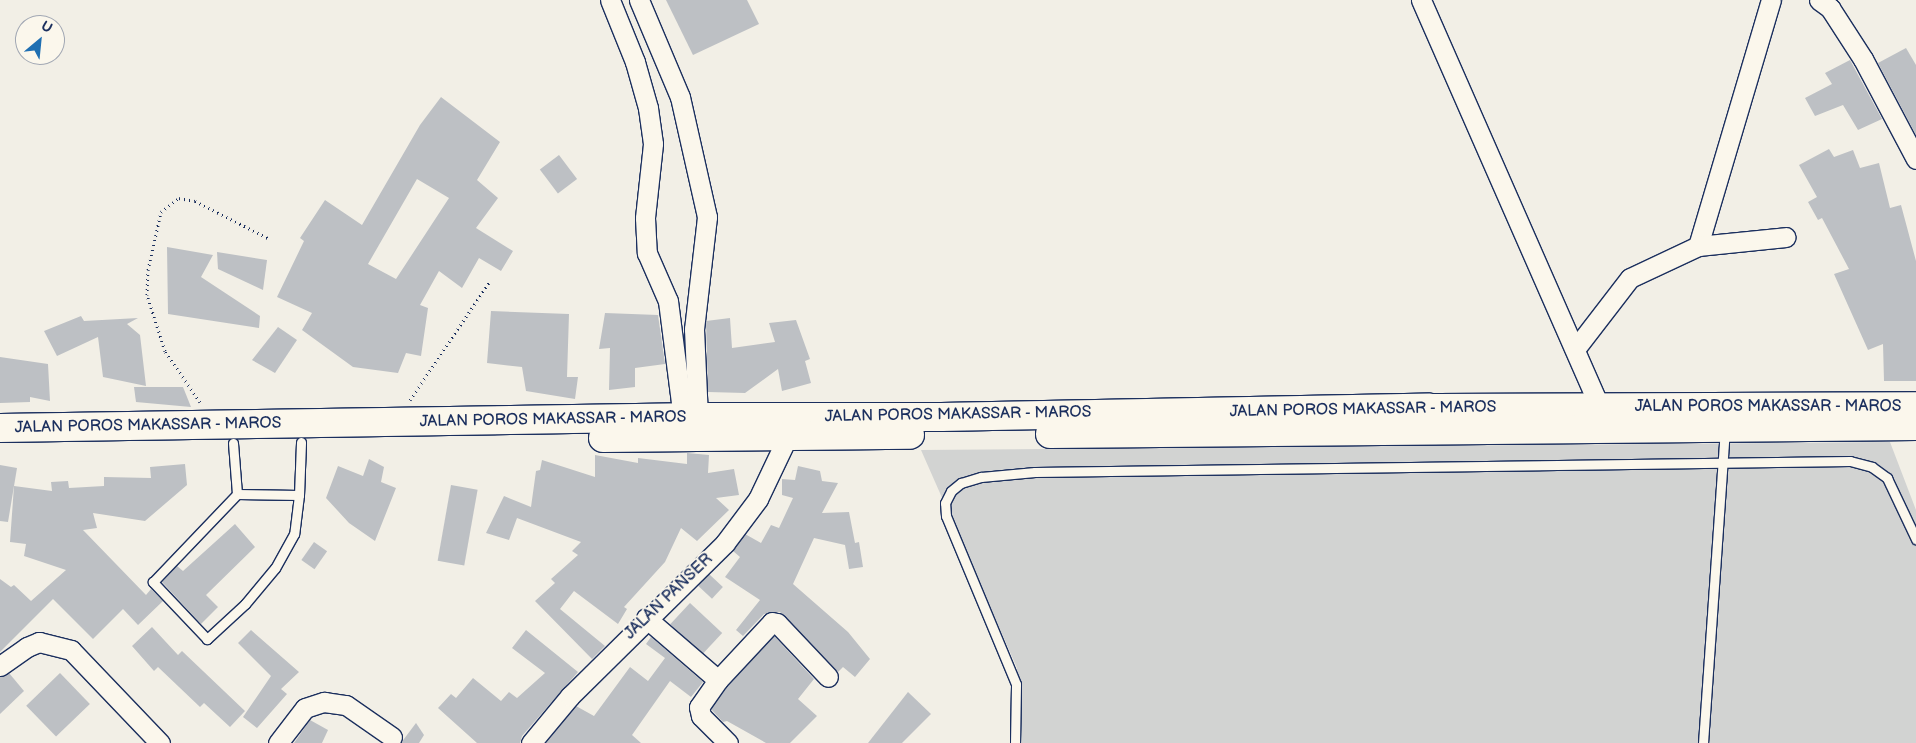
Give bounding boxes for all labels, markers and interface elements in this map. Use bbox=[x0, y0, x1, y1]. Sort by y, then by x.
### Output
north arrow bbox=[15, 15, 65, 65]
text: U bbox=[38, 17, 55, 37]
street label: JALAN POROS MAKASSAR - MAROS bbox=[1634, 397, 1902, 417]
street label: JALAN POROS MAKASSAR - MAROS bbox=[1229, 398, 1497, 422]
street label: JALAN POROS MAKASSAR - MAROS bbox=[824, 403, 1092, 427]
street label: JALAN POROS MAKASSAR - MAROS bbox=[419, 408, 687, 432]
street label: JALAN POROS MAKASSAR - MAROS bbox=[14, 414, 282, 438]
street label: JALAN PANSER bbox=[621, 550, 717, 644]

